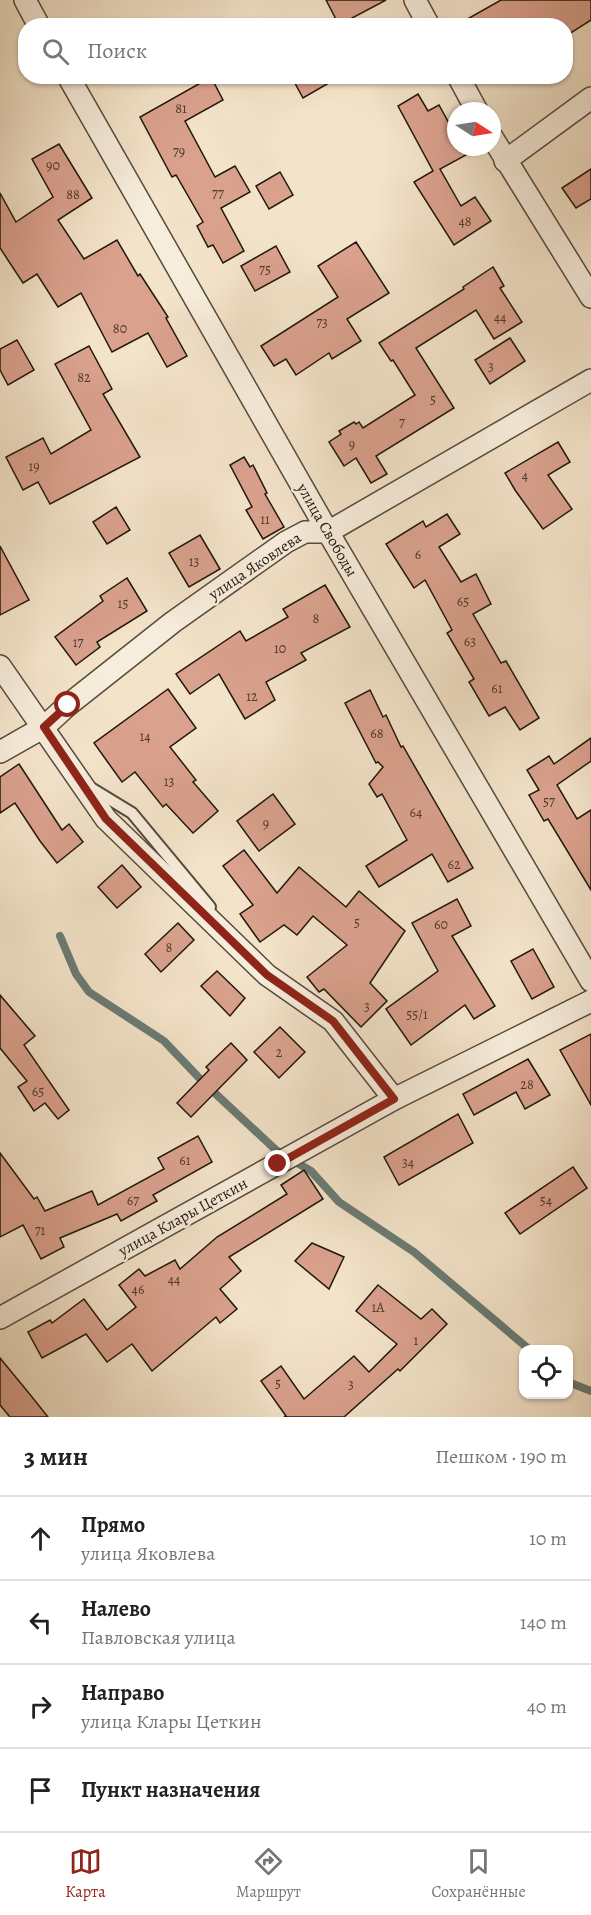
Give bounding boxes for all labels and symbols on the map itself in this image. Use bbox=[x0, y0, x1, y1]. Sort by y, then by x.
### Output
house number: 81 bbox=[175, 99, 187, 118]
north arrow bbox=[447, 102, 501, 156]
house number: 79 bbox=[173, 142, 185, 161]
house number: 90 bbox=[46, 156, 60, 175]
house number: 77 bbox=[212, 184, 224, 203]
house number: 88 bbox=[66, 185, 80, 204]
house number: 48 bbox=[458, 212, 472, 231]
house number: 75 bbox=[259, 260, 271, 279]
house number: 44 bbox=[494, 308, 506, 327]
house number: 73 bbox=[316, 313, 328, 332]
house number: 80 bbox=[113, 319, 127, 338]
house number: 3 bbox=[488, 357, 494, 376]
house number: 82 bbox=[77, 368, 91, 387]
house number: 5 bbox=[430, 390, 436, 409]
house number: 7 bbox=[399, 413, 405, 432]
house number: 9 bbox=[349, 435, 355, 454]
house number: 19 bbox=[28, 457, 40, 476]
house number: 4 bbox=[522, 466, 528, 485]
street label: улица Свободы bbox=[291, 478, 363, 581]
house number: 11 bbox=[260, 510, 270, 529]
street label: улица Яковлева bbox=[203, 526, 306, 606]
house number: 6 bbox=[415, 545, 421, 564]
house number: 13 bbox=[189, 552, 199, 571]
house number: 65 bbox=[457, 592, 469, 611]
house number: 15 bbox=[118, 594, 128, 613]
house number: 8 bbox=[313, 609, 320, 628]
house number: 63 bbox=[464, 632, 476, 651]
house number: 17 bbox=[73, 633, 83, 652]
house number: 10 bbox=[274, 639, 286, 658]
house number: 61 bbox=[491, 679, 503, 698]
house number: 12 bbox=[246, 687, 258, 706]
route start bbox=[54, 691, 80, 717]
house number: 68 bbox=[370, 724, 384, 743]
house number: 14 bbox=[139, 727, 151, 746]
house number: 13 bbox=[164, 772, 174, 791]
house number: 57 bbox=[543, 792, 555, 811]
house number: 64 bbox=[410, 803, 422, 822]
house number: 9 bbox=[263, 814, 269, 833]
house number: 62 bbox=[447, 855, 461, 874]
house number: 5 bbox=[354, 913, 360, 932]
house number: 60 bbox=[434, 915, 448, 934]
house number: 8 bbox=[166, 938, 173, 957]
house number: 3 bbox=[364, 997, 370, 1016]
house number: 55/1 bbox=[406, 1005, 428, 1024]
house number: 2 bbox=[276, 1043, 283, 1062]
house number: 28 bbox=[520, 1075, 534, 1094]
house number: 65 bbox=[32, 1082, 44, 1101]
route end bbox=[264, 1150, 290, 1176]
house number: 61 bbox=[179, 1151, 191, 1170]
house number: 34 bbox=[402, 1153, 414, 1172]
street label: улица Клары Цеткин bbox=[114, 1172, 252, 1262]
house number: 67 bbox=[127, 1191, 139, 1210]
house number: 54 bbox=[540, 1191, 552, 1210]
house number: 71 bbox=[35, 1221, 46, 1240]
house number: 44 bbox=[168, 1270, 180, 1289]
house number: 46 bbox=[132, 1280, 144, 1299]
house number: 1А bbox=[372, 1298, 385, 1317]
house number: 1 bbox=[414, 1331, 419, 1350]
house number: 5 bbox=[275, 1374, 281, 1393]
house number: 3 bbox=[348, 1375, 354, 1394]

